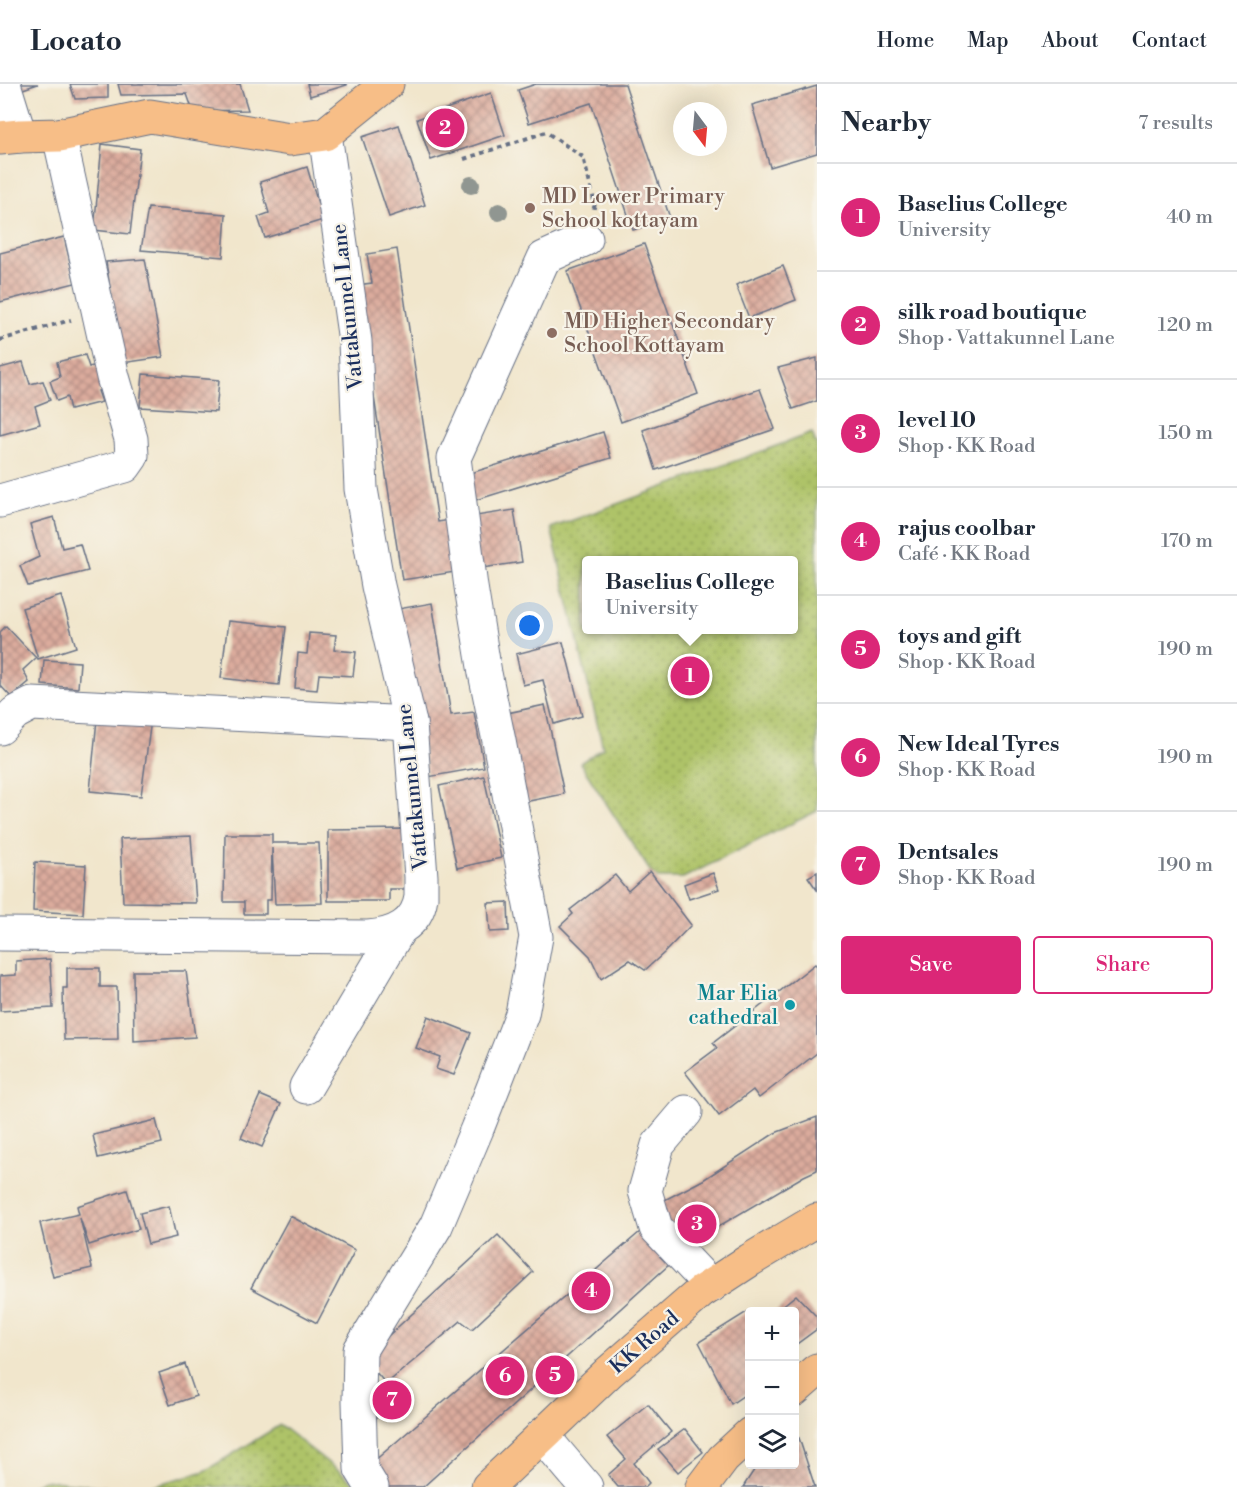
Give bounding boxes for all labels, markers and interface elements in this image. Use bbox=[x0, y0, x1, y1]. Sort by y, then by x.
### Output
text: Locato bbox=[30, 24, 122, 59]
text: Home bbox=[877, 28, 934, 54]
text: Map bbox=[967, 28, 1009, 54]
text: About bbox=[1042, 28, 1099, 54]
text: Contact bbox=[1132, 28, 1207, 54]
north arrow bbox=[673, 102, 727, 156]
pin: 2 bbox=[426, 106, 464, 150]
text: Nearby bbox=[841, 107, 931, 139]
text: 7 results bbox=[1138, 111, 1213, 136]
place label: MD Lower Primary School kottayam bbox=[542, 184, 726, 234]
text: Baselius College bbox=[898, 191, 1068, 218]
marker: MD Lower Primary School kottayam bbox=[523, 201, 537, 215]
text: 1 bbox=[856, 205, 865, 230]
text: 40 m bbox=[1166, 205, 1213, 230]
text: University bbox=[898, 218, 991, 243]
street label: Vattakunnel Lane bbox=[326, 222, 370, 392]
text: silk road boutique bbox=[898, 299, 1087, 326]
place label: MD Higher Secondary School Kottayam bbox=[564, 309, 775, 359]
text: 2 bbox=[854, 313, 867, 338]
text: 120 m bbox=[1158, 313, 1213, 338]
marker: MD Higher Secondary School Kottayam bbox=[545, 326, 559, 340]
text: Shop · Vattakunnel Lane bbox=[898, 326, 1115, 351]
text: level 10 bbox=[898, 407, 976, 434]
text: 3 bbox=[854, 421, 867, 446]
text: 150 m bbox=[1158, 421, 1213, 446]
text: Shop · KK Road bbox=[898, 434, 1035, 459]
text: rajus coolbar bbox=[898, 515, 1036, 542]
text: 4 bbox=[854, 529, 867, 554]
text: 170 m bbox=[1161, 529, 1213, 554]
text: Café · KK Road bbox=[898, 542, 1030, 567]
popup bbox=[582, 556, 798, 634]
text: Baselius College bbox=[605, 569, 775, 596]
text: University bbox=[605, 596, 698, 621]
your location bbox=[515, 611, 544, 640]
text: toys and gift bbox=[898, 623, 1021, 650]
text: 5 bbox=[854, 637, 867, 662]
text: 190 m bbox=[1158, 637, 1213, 662]
text: Shop · KK Road bbox=[898, 650, 1035, 675]
pin: 1 bbox=[670, 654, 710, 698]
street label: Vattakunnel Lane bbox=[391, 702, 435, 872]
text: New Ideal Tyres bbox=[898, 731, 1059, 758]
text: 6 bbox=[854, 745, 867, 770]
text: 190 m bbox=[1158, 745, 1213, 770]
text: Shop · KK Road bbox=[898, 758, 1035, 783]
text: Dentsales bbox=[898, 839, 999, 866]
text: 7 bbox=[855, 853, 866, 878]
text: 190 m bbox=[1158, 853, 1213, 878]
text: Shop · KK Road bbox=[898, 866, 1035, 891]
button: Save bbox=[841, 936, 1021, 994]
button: Share bbox=[1033, 936, 1213, 994]
place label: Mar Elia cathedral bbox=[688, 981, 778, 1031]
marker: Mar Elia cathedral bbox=[783, 998, 797, 1012]
pin: 3 bbox=[678, 1202, 716, 1246]
pin: 4 bbox=[572, 1268, 610, 1314]
street label: KK Road bbox=[605, 1305, 685, 1380]
map controls bbox=[745, 1307, 799, 1469]
button: + bbox=[745, 1307, 799, 1361]
pin: 5 bbox=[536, 1352, 574, 1398]
pin: 6 bbox=[486, 1354, 524, 1398]
button: − bbox=[745, 1361, 799, 1415]
pin: 7 bbox=[372, 1378, 412, 1422]
button: layers bbox=[745, 1415, 799, 1469]

